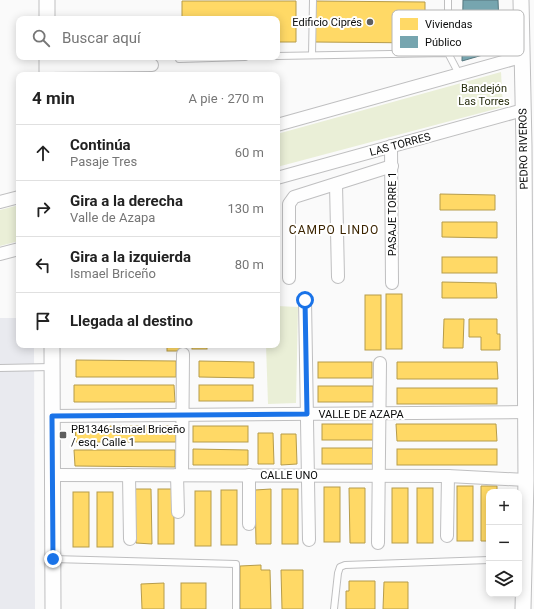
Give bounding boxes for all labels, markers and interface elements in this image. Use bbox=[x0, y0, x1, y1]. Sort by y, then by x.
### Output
legend bbox=[392, 10, 524, 56]
search box bbox=[16, 16, 280, 60]
place label: Edificio Ciprés bbox=[292, 16, 362, 29]
marker: Edificio Ciprés bbox=[365, 17, 375, 27]
text: Viviendas bbox=[425, 18, 473, 31]
icon: search bbox=[30, 27, 52, 49]
text: Buscar aquí bbox=[62, 29, 141, 47]
text: Público bbox=[425, 36, 462, 49]
park label: Bandejón Las Torres bbox=[458, 82, 510, 108]
text: 4 min bbox=[32, 88, 75, 108]
text: A pie · 270 m bbox=[189, 91, 264, 106]
street label: PEDRO RIVEROS bbox=[516, 108, 531, 190]
street label: LAS TORRES bbox=[368, 130, 432, 159]
text: Continúa bbox=[70, 136, 131, 154]
icon: ahead bbox=[32, 142, 54, 164]
text: 60 m bbox=[235, 145, 264, 160]
text: Pasaje Tres bbox=[70, 154, 137, 169]
street label: PASAJE TORRE 1 bbox=[386, 172, 399, 256]
text: Gira a la derecha bbox=[70, 192, 183, 210]
icon: right bbox=[32, 198, 54, 220]
text: 130 m bbox=[227, 201, 264, 216]
text: Valle de Azapa bbox=[70, 210, 155, 225]
district label: CAMPO LINDO bbox=[289, 223, 379, 237]
text: Gira a la izquierda bbox=[70, 248, 191, 266]
icon: left bbox=[32, 254, 54, 276]
text: 80 m bbox=[235, 257, 264, 272]
text: Ismael Briceño bbox=[70, 266, 156, 281]
route start bbox=[296, 291, 314, 309]
icon: arrive bbox=[32, 310, 54, 332]
text: Llegada al destino bbox=[70, 312, 193, 330]
street label: VALLE DE AZAPA bbox=[318, 408, 404, 421]
place label: PB1346-Ismael Briceño / esq. Calle 1 bbox=[71, 423, 185, 449]
marker: PB1346-Ismael Briceño / esq. Calle 1 bbox=[58, 430, 68, 440]
street label: CALLE UNO bbox=[260, 469, 318, 482]
map controls bbox=[486, 489, 522, 597]
button: + bbox=[486, 489, 522, 525]
button: − bbox=[486, 525, 522, 561]
route end bbox=[44, 550, 62, 568]
button: layers bbox=[486, 561, 522, 597]

